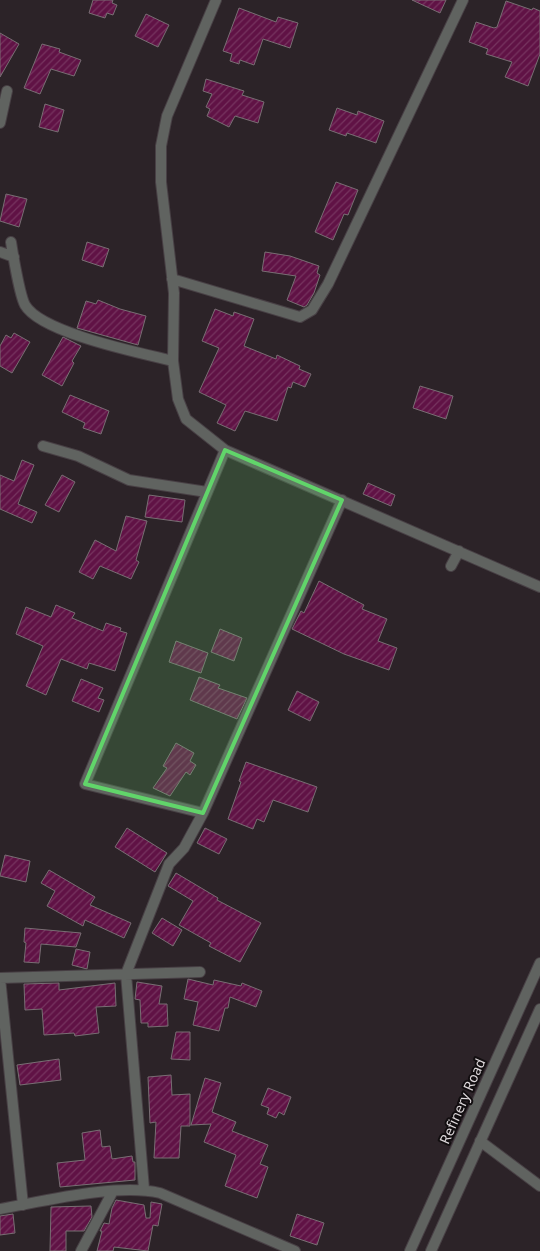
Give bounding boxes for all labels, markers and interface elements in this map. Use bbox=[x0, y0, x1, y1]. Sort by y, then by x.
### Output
street label: Refinery Road bbox=[435, 1055, 489, 1147]

